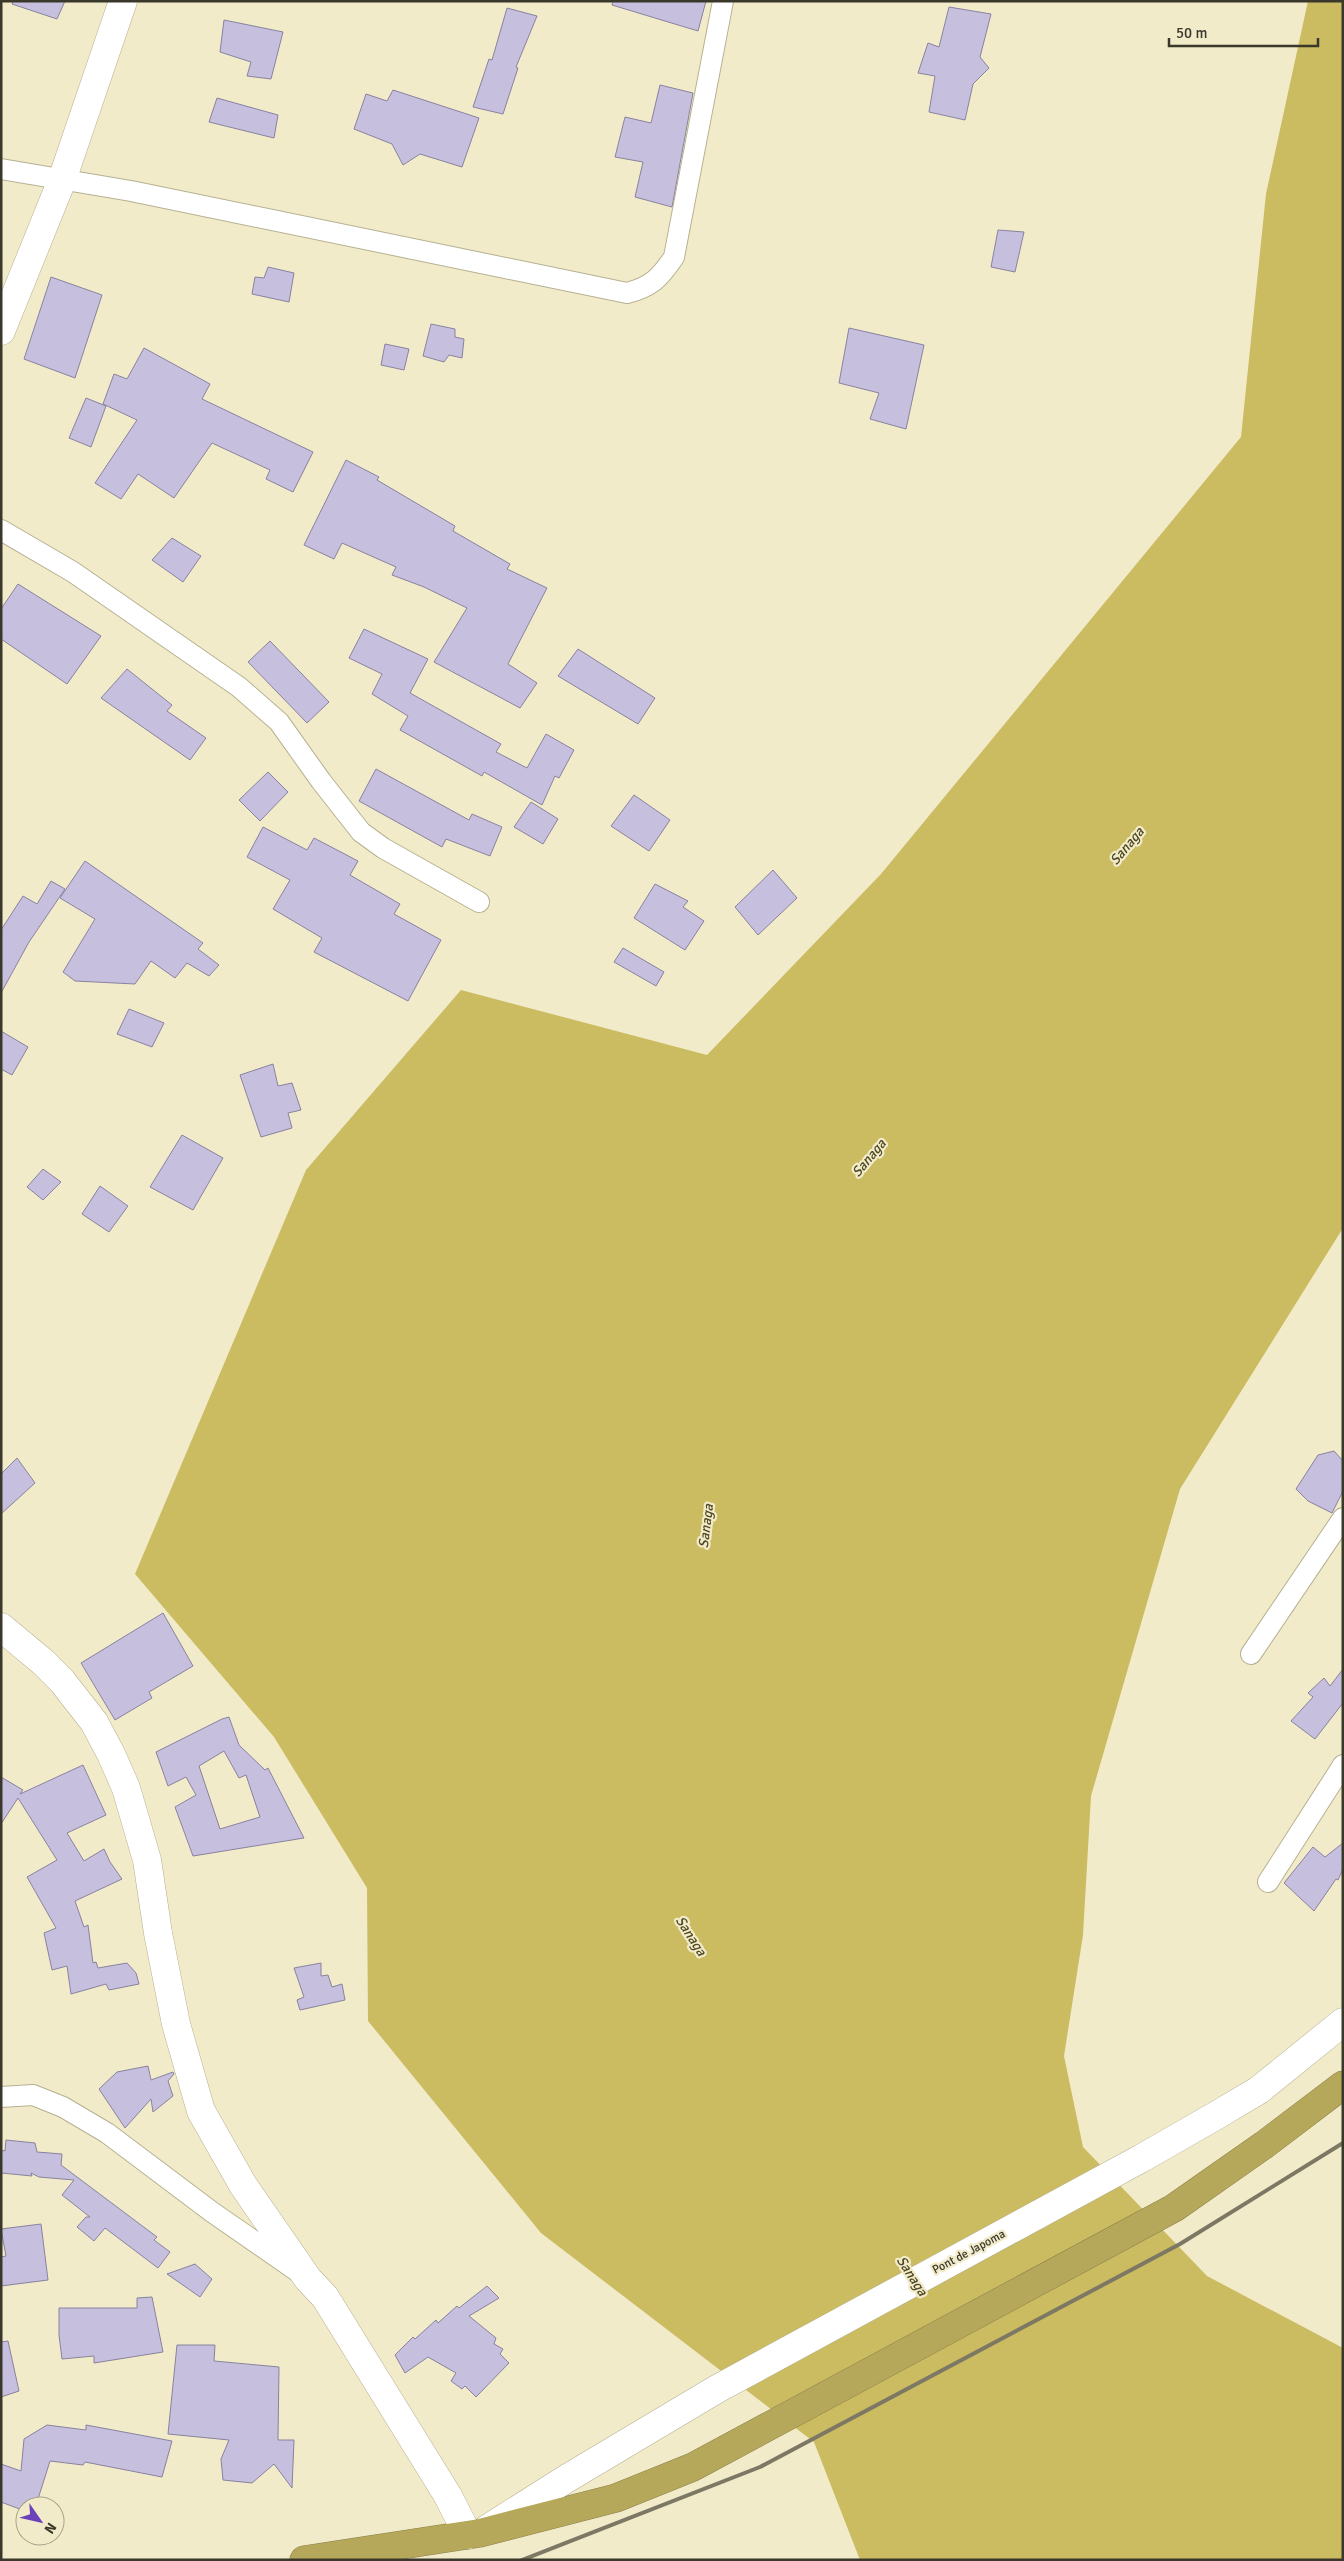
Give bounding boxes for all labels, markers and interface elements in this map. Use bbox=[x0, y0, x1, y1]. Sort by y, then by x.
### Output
scale bar bbox=[1169, 15, 1318, 47]
text: 50 m bbox=[1176, 24, 1207, 42]
water label: Sanaga bbox=[1106, 823, 1148, 868]
water label: Sanaga bbox=[848, 1135, 890, 1180]
water label: Sanaga bbox=[695, 1502, 717, 1549]
water label: Sanaga bbox=[672, 1913, 711, 1960]
street label: Pont de Japoma bbox=[930, 2226, 1008, 2278]
water label: Sanaga bbox=[893, 2253, 932, 2300]
north arrow bbox=[15, 2496, 65, 2546]
text: N bbox=[41, 2519, 60, 2537]

